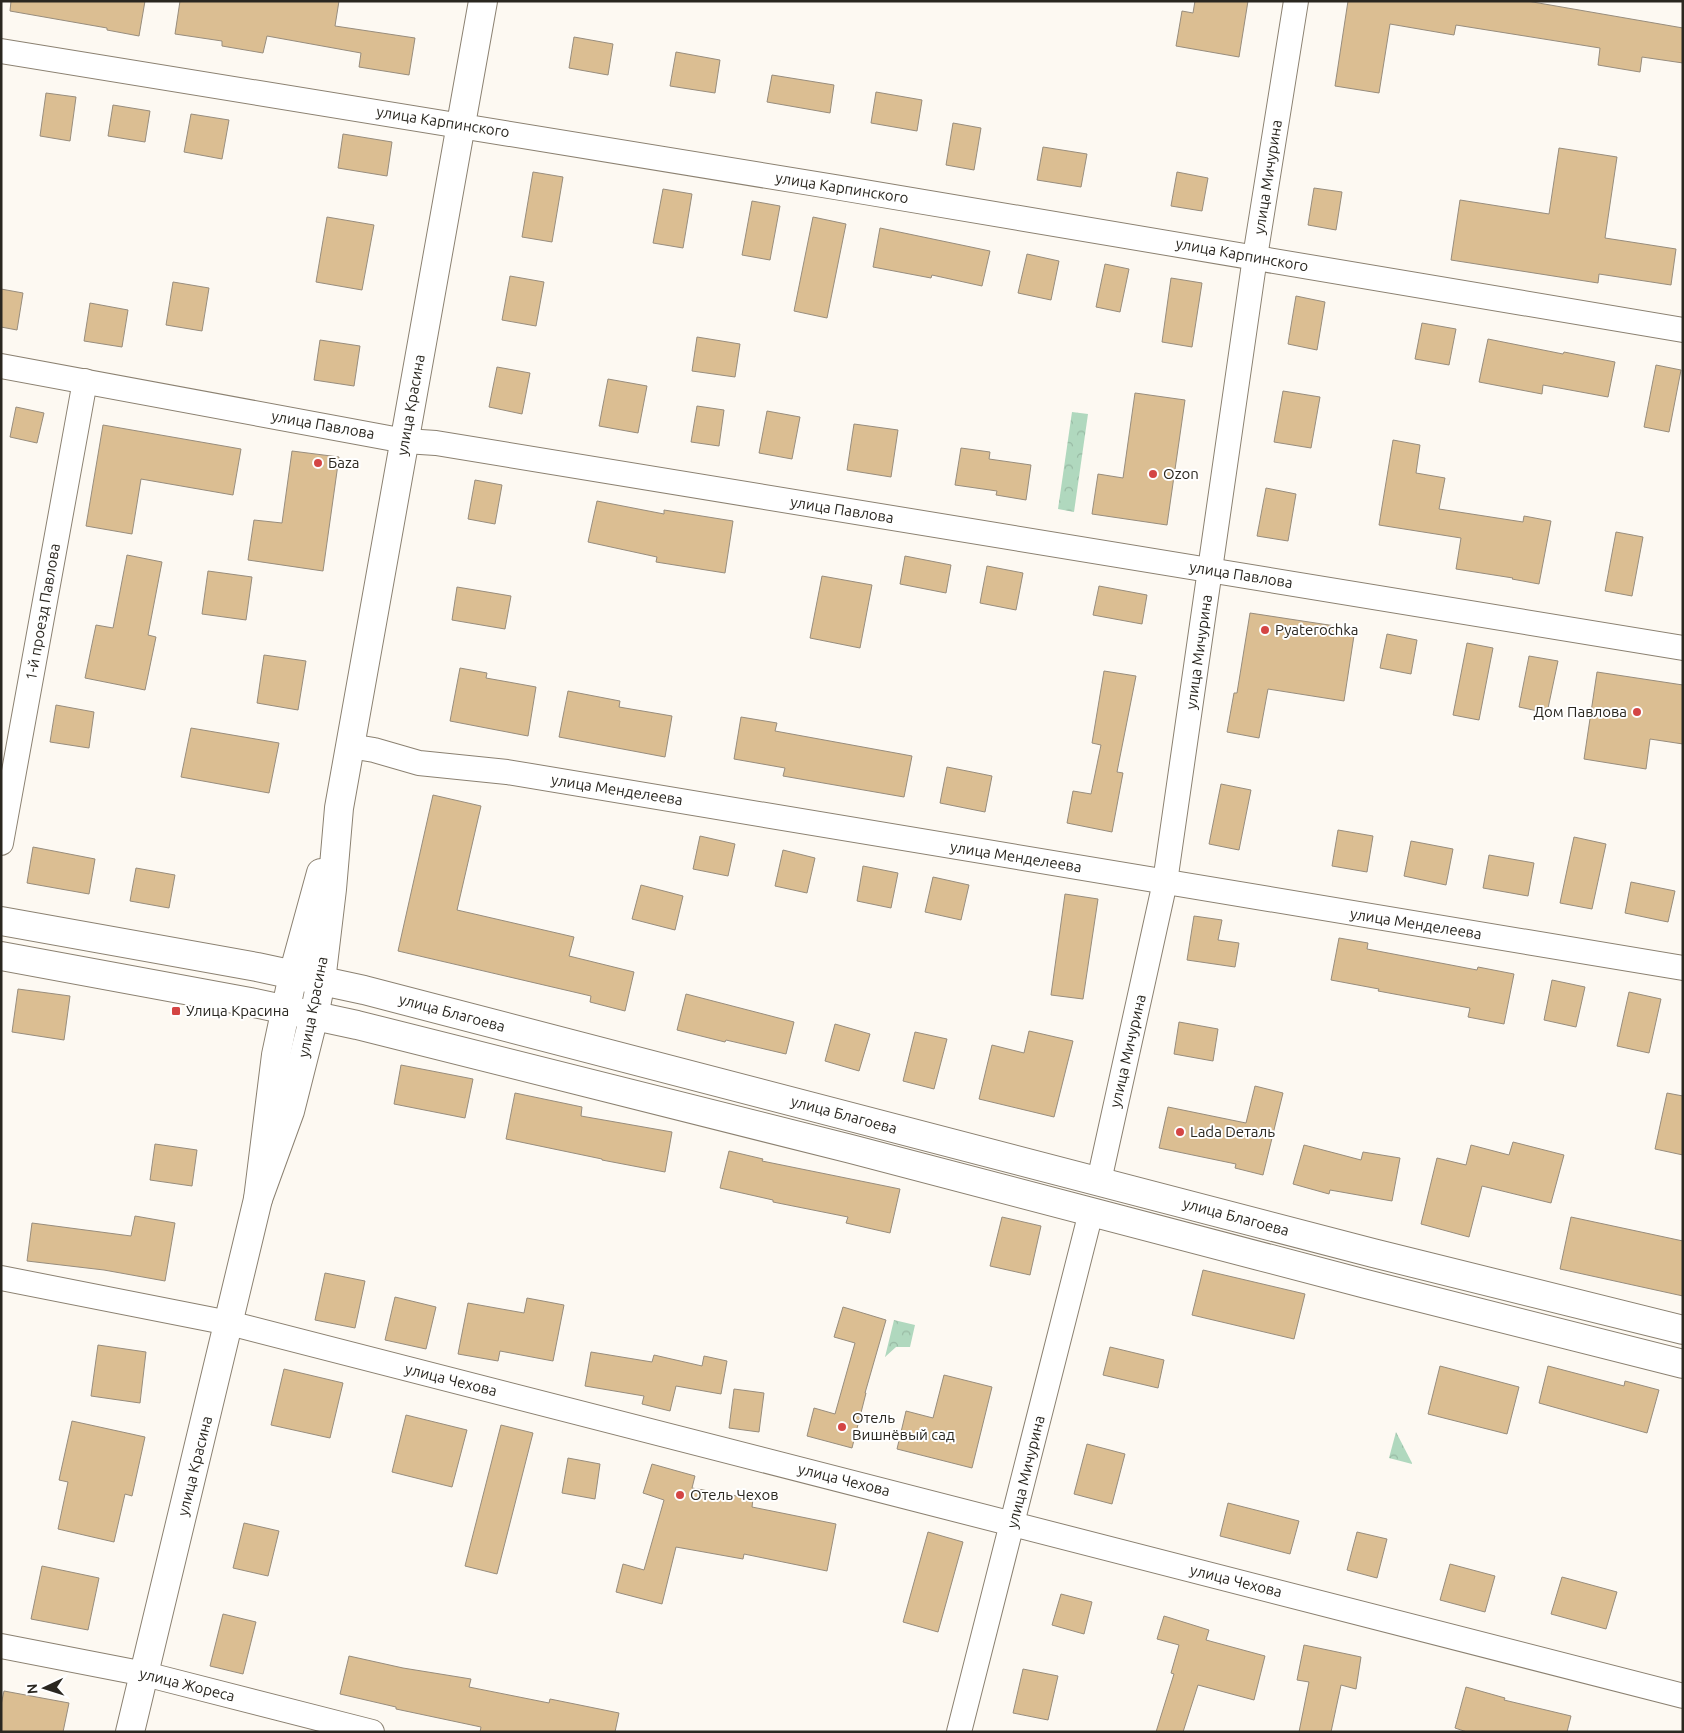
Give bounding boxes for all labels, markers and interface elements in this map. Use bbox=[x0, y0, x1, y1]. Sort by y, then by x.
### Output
street label: улица Карпинского bbox=[375, 103, 511, 140]
street label: улица Мичурина bbox=[1250, 118, 1285, 235]
street label: улица Карпинского bbox=[774, 169, 910, 206]
street label: улица Карпинского bbox=[1174, 234, 1310, 275]
street label: улица Красина bbox=[393, 353, 428, 457]
street label: улица Павлова bbox=[270, 407, 376, 442]
place label: Баza bbox=[328, 454, 360, 471]
marker: Баza bbox=[312, 457, 324, 469]
place label: Ozon bbox=[1163, 465, 1199, 482]
marker: Ozon bbox=[1147, 468, 1159, 480]
street label: улица Павлова bbox=[789, 493, 895, 526]
street label: 1-й проезд Павлова bbox=[22, 542, 63, 682]
street label: улица Павлова bbox=[1188, 558, 1294, 591]
street label: улица Мичурина bbox=[1182, 593, 1215, 710]
place label: Pyaterochka bbox=[1275, 621, 1358, 638]
marker: Pyaterochka bbox=[1259, 624, 1271, 636]
place label: Дом Павлова bbox=[1534, 703, 1627, 720]
marker: Дом Павлова bbox=[1631, 706, 1643, 718]
street label: улица Менделеева bbox=[550, 771, 684, 808]
street label: улица Менделеева bbox=[949, 838, 1083, 875]
street label: улица Менделеева bbox=[1349, 905, 1483, 942]
street label: улица Красина bbox=[294, 955, 331, 1059]
street label: улица Благоева bbox=[397, 990, 507, 1035]
street label: улица Мичурина bbox=[1106, 993, 1149, 1109]
place label: Улица Красина bbox=[186, 1002, 289, 1019]
marker: Улица Красина bbox=[170, 1005, 182, 1017]
street label: улица Благоева bbox=[789, 1092, 899, 1137]
place label: Lada Dеталь bbox=[1190, 1123, 1275, 1140]
marker: Lada Dеталь bbox=[1174, 1126, 1186, 1138]
street label: улица Благоева bbox=[1181, 1194, 1291, 1239]
street label: улица Чехова bbox=[403, 1360, 499, 1399]
place label: Отель Вишнёвый сад bbox=[852, 1409, 955, 1443]
street label: улица Красина bbox=[174, 1414, 215, 1518]
street label: улица Мичурина bbox=[1003, 1414, 1048, 1530]
marker: Отель Вишнёвый сад bbox=[836, 1421, 848, 1433]
street label: улица Чехова bbox=[796, 1460, 892, 1499]
place label: Отель Чехов bbox=[690, 1486, 779, 1503]
marker: Отель Чехов bbox=[674, 1489, 686, 1501]
street label: улица Чехова bbox=[1188, 1561, 1284, 1600]
north arrow bbox=[20, 1663, 70, 1713]
street label: улица Жореса bbox=[138, 1664, 237, 1705]
text: N bbox=[24, 1683, 40, 1695]

